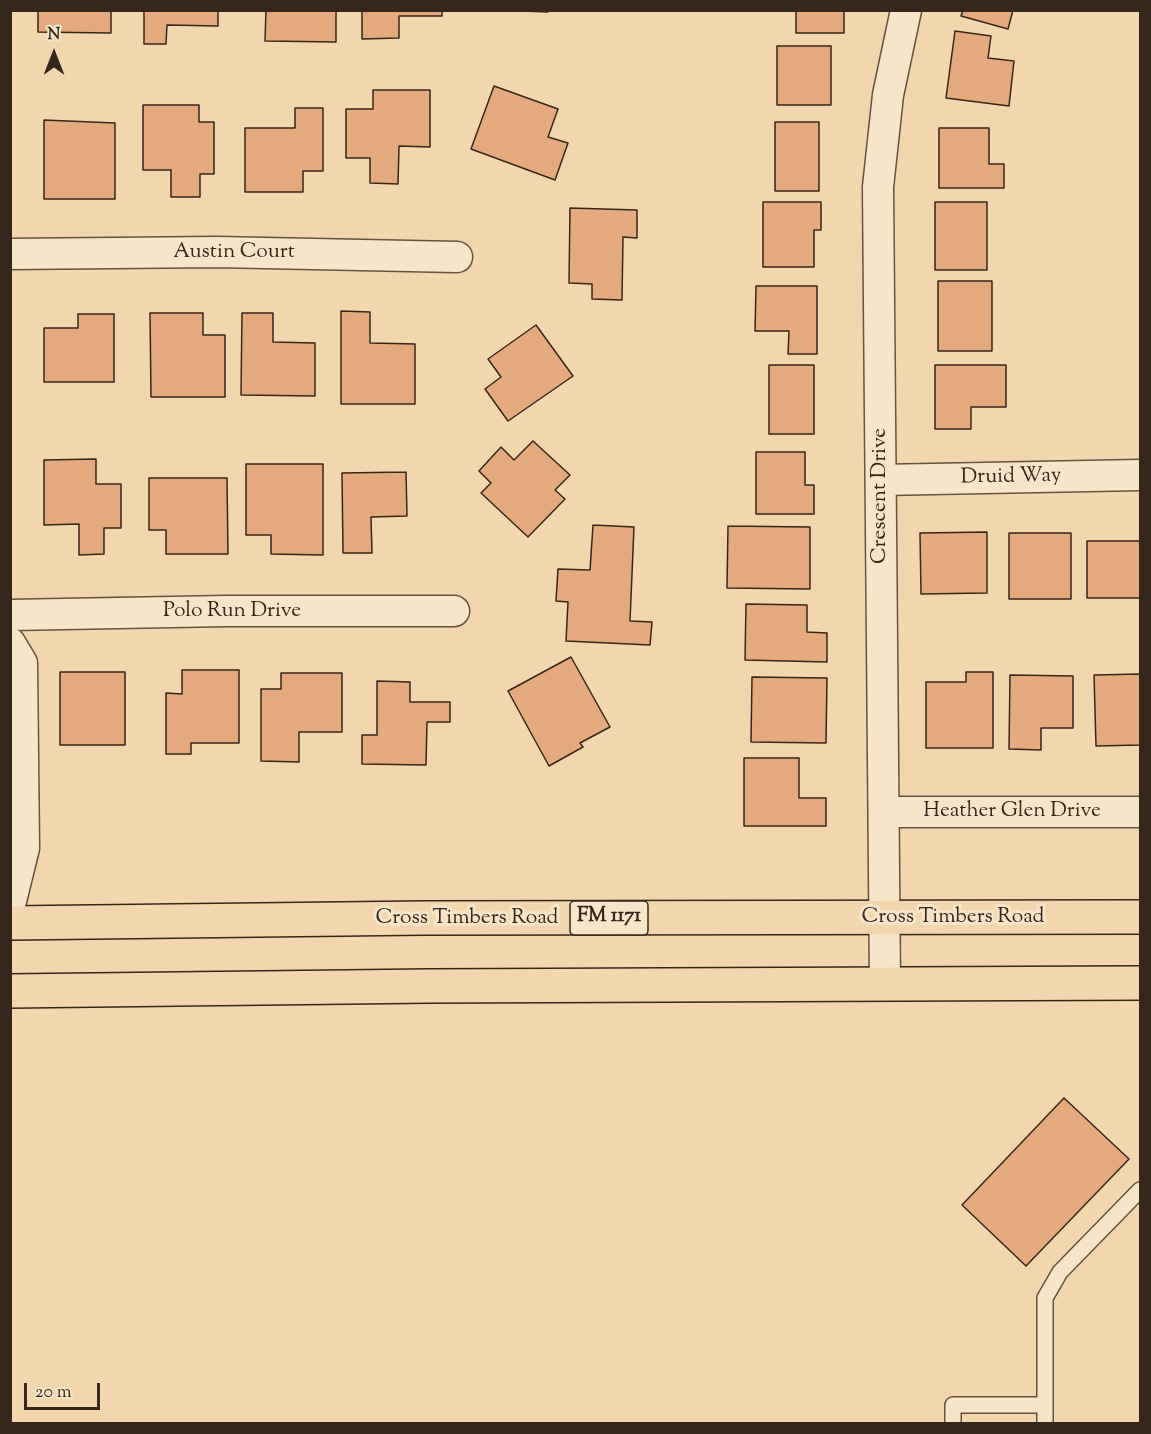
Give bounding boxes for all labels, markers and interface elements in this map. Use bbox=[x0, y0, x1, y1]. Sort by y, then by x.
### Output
north arrow bbox=[24, 24, 84, 84]
text: N bbox=[48, 24, 60, 47]
street label: Austin Court bbox=[173, 240, 295, 266]
street label: Crescent Drive bbox=[868, 428, 894, 564]
street label: Druid Way bbox=[960, 465, 1062, 491]
street label: Polo Run Drive bbox=[163, 599, 301, 625]
street label: Heather Glen Drive bbox=[923, 799, 1101, 825]
road number: FM 1171 bbox=[570, 901, 648, 935]
street label: Cross Timbers Road bbox=[862, 905, 1044, 931]
street label: Cross Timbers Road bbox=[376, 906, 558, 932]
scale bar bbox=[27, 1371, 104, 1409]
text: 20 m bbox=[35, 1380, 72, 1406]

